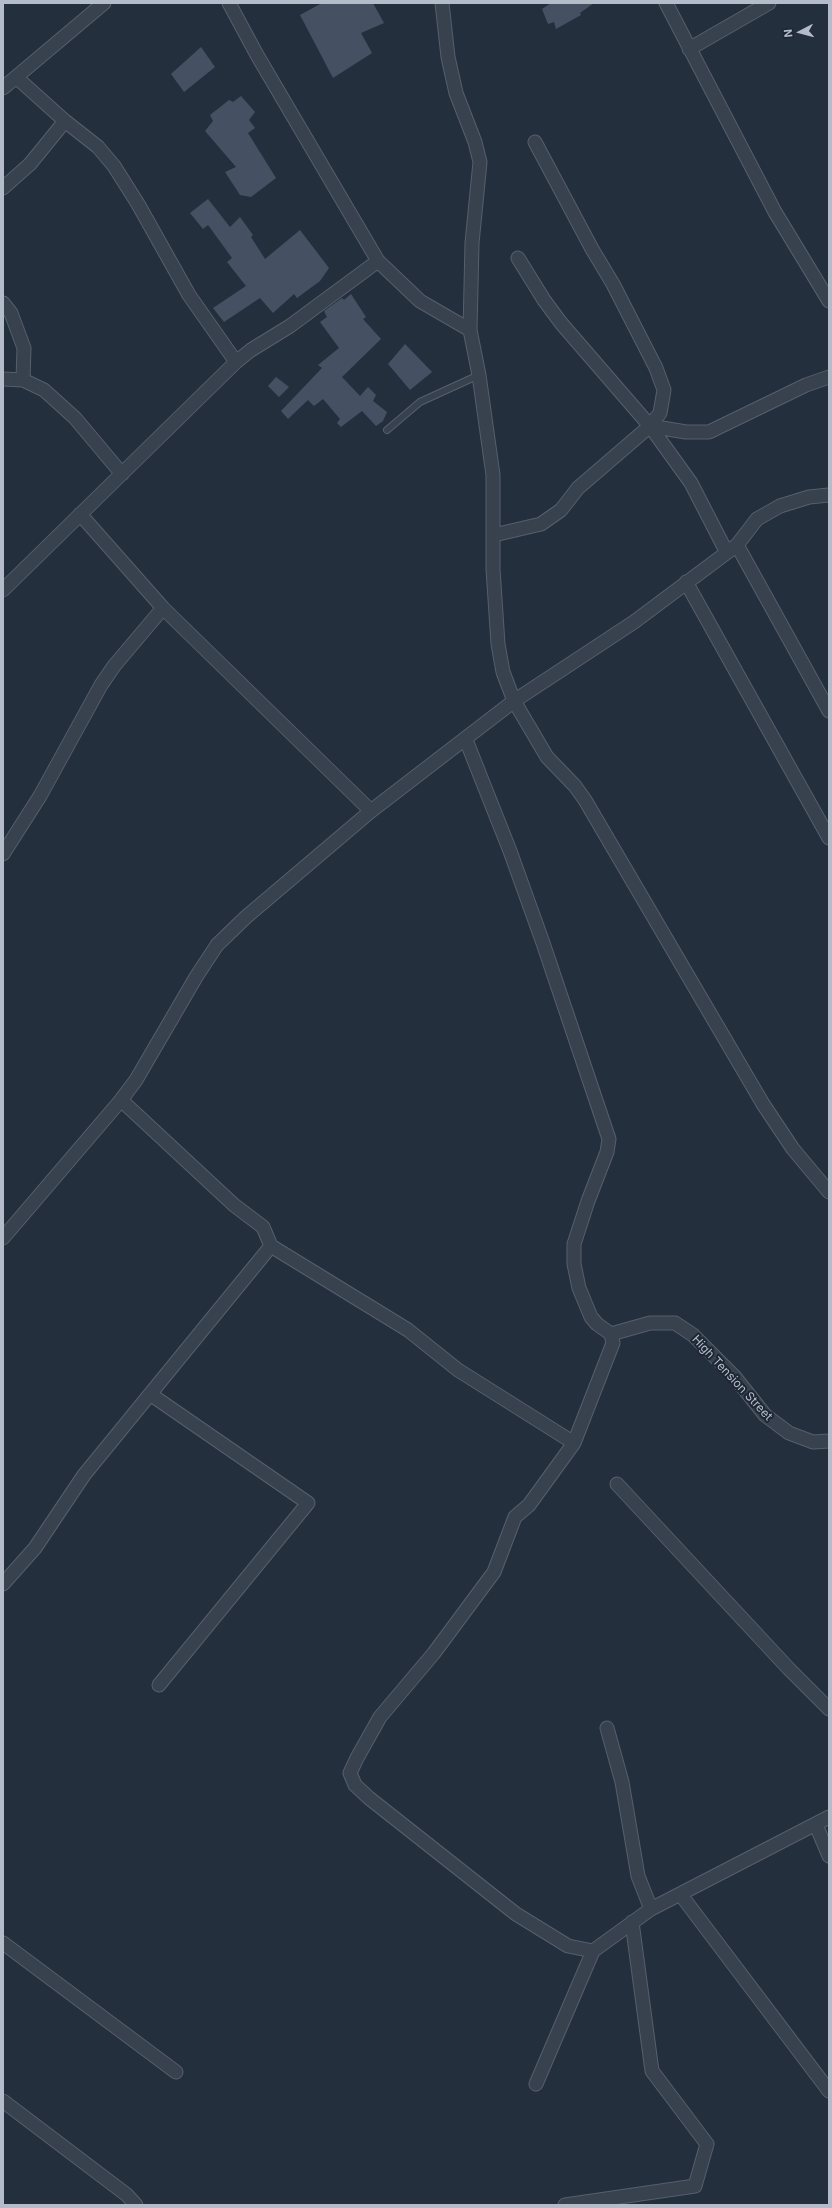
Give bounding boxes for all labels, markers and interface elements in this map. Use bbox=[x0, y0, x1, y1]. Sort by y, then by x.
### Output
north arrow bbox=[780, 12, 820, 52]
text: N bbox=[781, 28, 795, 38]
street label: High Tension Street bbox=[689, 1332, 775, 1424]

